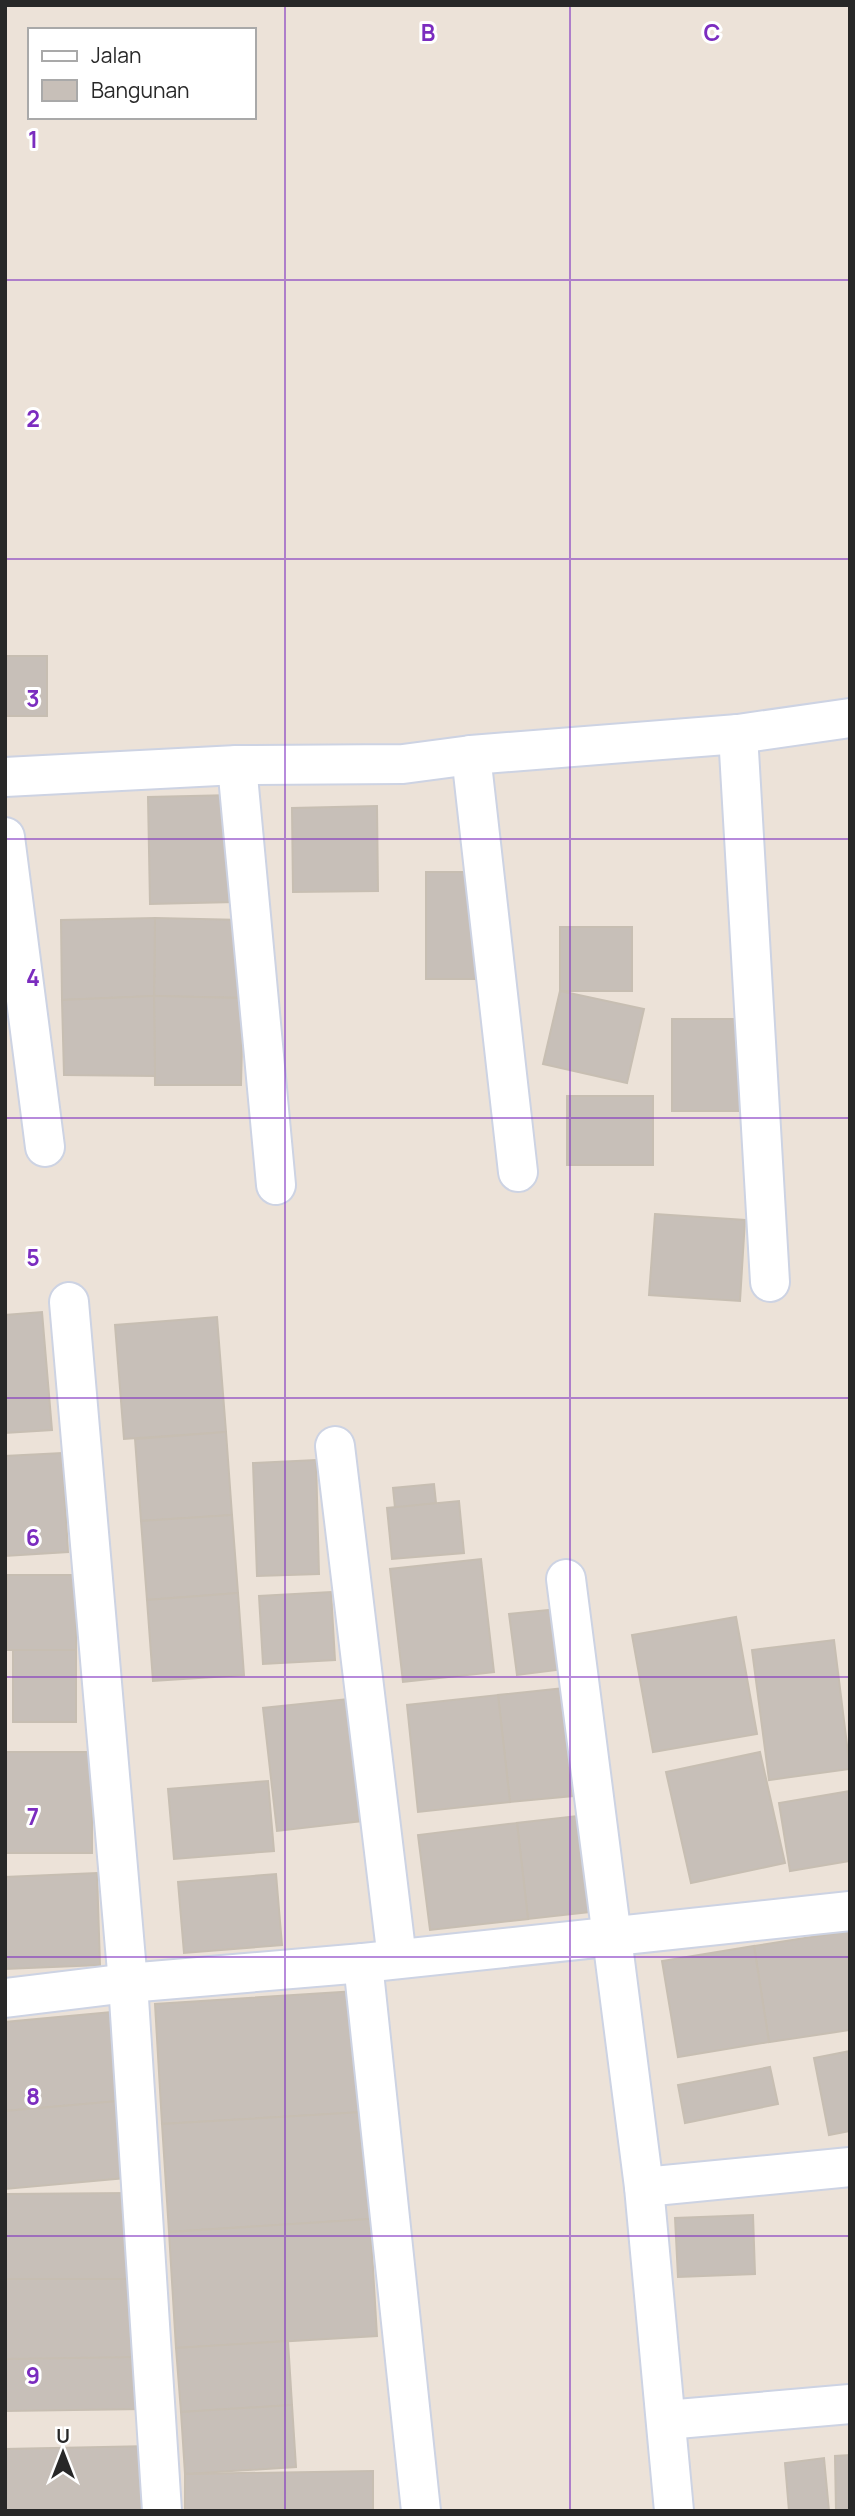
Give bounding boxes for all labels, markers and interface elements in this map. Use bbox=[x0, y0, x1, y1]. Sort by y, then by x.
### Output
text: B bbox=[421, 16, 435, 48]
text: C bbox=[704, 16, 721, 48]
legend bbox=[28, 28, 256, 119]
text: Jalan bbox=[91, 41, 141, 69]
text: Bangunan bbox=[91, 76, 190, 104]
text: 1 bbox=[28, 123, 38, 155]
text: 2 bbox=[26, 402, 40, 434]
text: 3 bbox=[26, 682, 40, 714]
text: 4 bbox=[26, 961, 40, 993]
text: 5 bbox=[26, 1241, 40, 1273]
text: 6 bbox=[26, 1521, 40, 1553]
text: 7 bbox=[27, 1800, 39, 1832]
text: 8 bbox=[26, 2080, 40, 2112]
text: 9 bbox=[26, 2359, 40, 2391]
north arrow bbox=[28, 2418, 98, 2488]
text: U bbox=[56, 2423, 70, 2449]

